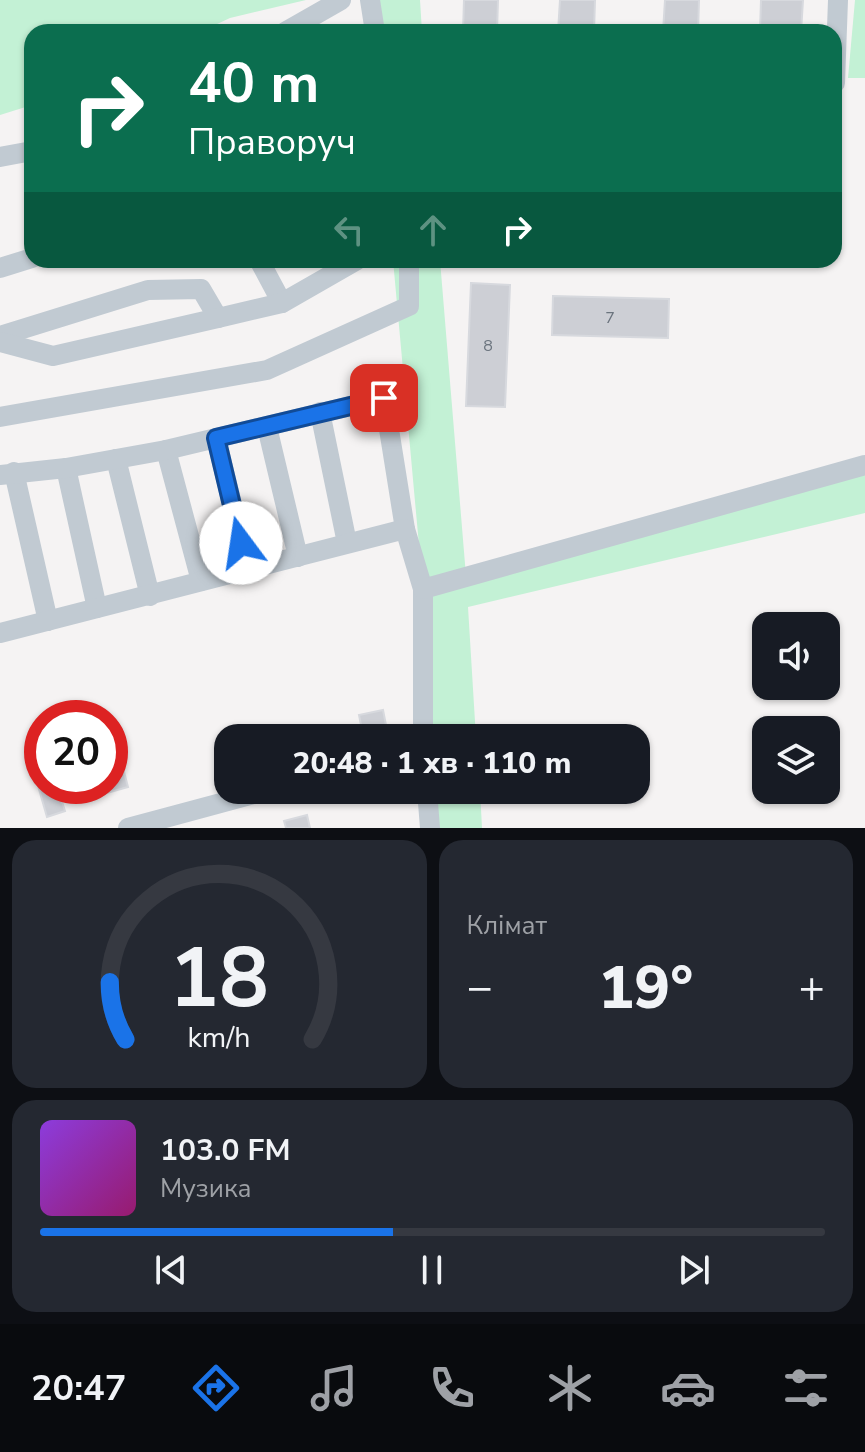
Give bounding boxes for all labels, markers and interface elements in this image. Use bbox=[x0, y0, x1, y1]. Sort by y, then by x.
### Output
text: 40 m bbox=[188, 45, 319, 122]
icon: right bbox=[56, 56, 160, 160]
text: Праворуч bbox=[188, 118, 356, 167]
icon: left bbox=[327, 208, 371, 252]
icon: ahead bbox=[411, 208, 455, 252]
icon: right bbox=[495, 208, 539, 252]
house number: 7 bbox=[605, 307, 615, 329]
house number: 8 bbox=[483, 335, 493, 357]
pin bbox=[350, 364, 418, 432]
icon: arrive bbox=[362, 376, 406, 420]
position arrow bbox=[199, 501, 283, 585]
map controls bbox=[752, 612, 840, 804]
button: sound bbox=[752, 612, 840, 700]
speed limit sign: 20 bbox=[24, 700, 128, 804]
button: layers bbox=[752, 716, 840, 804]
text: 20:48 · 1 хв · 110 m bbox=[293, 743, 571, 784]
text: Клімат bbox=[467, 908, 547, 943]
text: 18 bbox=[169, 922, 269, 1035]
text: 19° bbox=[598, 947, 693, 1029]
text: − bbox=[467, 958, 493, 1018]
text: + bbox=[799, 958, 825, 1018]
text: km/h bbox=[188, 1018, 251, 1057]
text: 103.0 FM bbox=[160, 1130, 290, 1171]
text: Музика bbox=[160, 1171, 252, 1206]
icon: previous bbox=[149, 1248, 193, 1292]
icon: pause bbox=[410, 1248, 454, 1292]
icon: next bbox=[672, 1248, 716, 1292]
icon: directions bbox=[188, 1360, 244, 1416]
icon: music bbox=[306, 1360, 362, 1416]
icon: phone bbox=[424, 1360, 480, 1416]
icon: climate bbox=[542, 1360, 598, 1416]
icon: car bbox=[660, 1360, 716, 1416]
icon: filters bbox=[778, 1360, 834, 1416]
text: 20:47 bbox=[31, 1364, 126, 1413]

